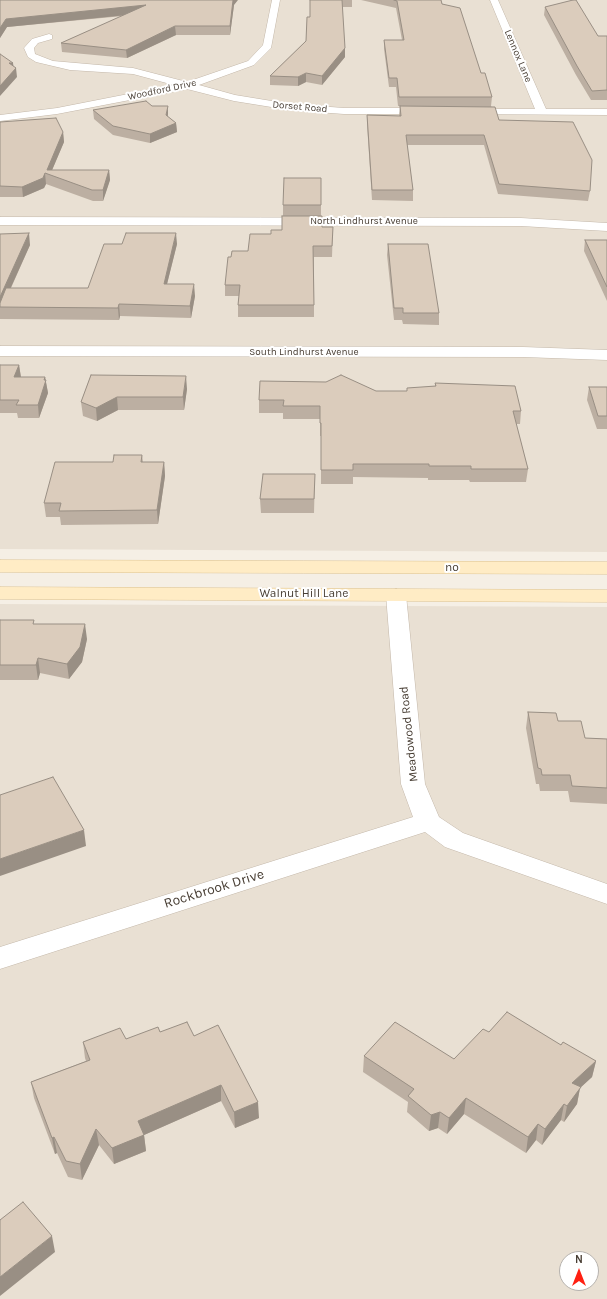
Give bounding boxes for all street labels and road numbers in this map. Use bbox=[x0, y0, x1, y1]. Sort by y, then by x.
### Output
street label: Lennox Lane bbox=[502, 28, 534, 84]
street label: Woodford Drive bbox=[127, 77, 197, 103]
street label: Dorset Road bbox=[272, 99, 328, 115]
street label: North Lindhurst Avenue bbox=[310, 215, 418, 227]
street label: South Lindhurst Avenue bbox=[249, 346, 359, 358]
street label: no bbox=[445, 561, 459, 575]
street label: Walnut Hill Lane bbox=[260, 587, 348, 601]
street label: Meadowood Road bbox=[397, 686, 421, 782]
street label: Rockbrook Drive bbox=[162, 866, 266, 912]

